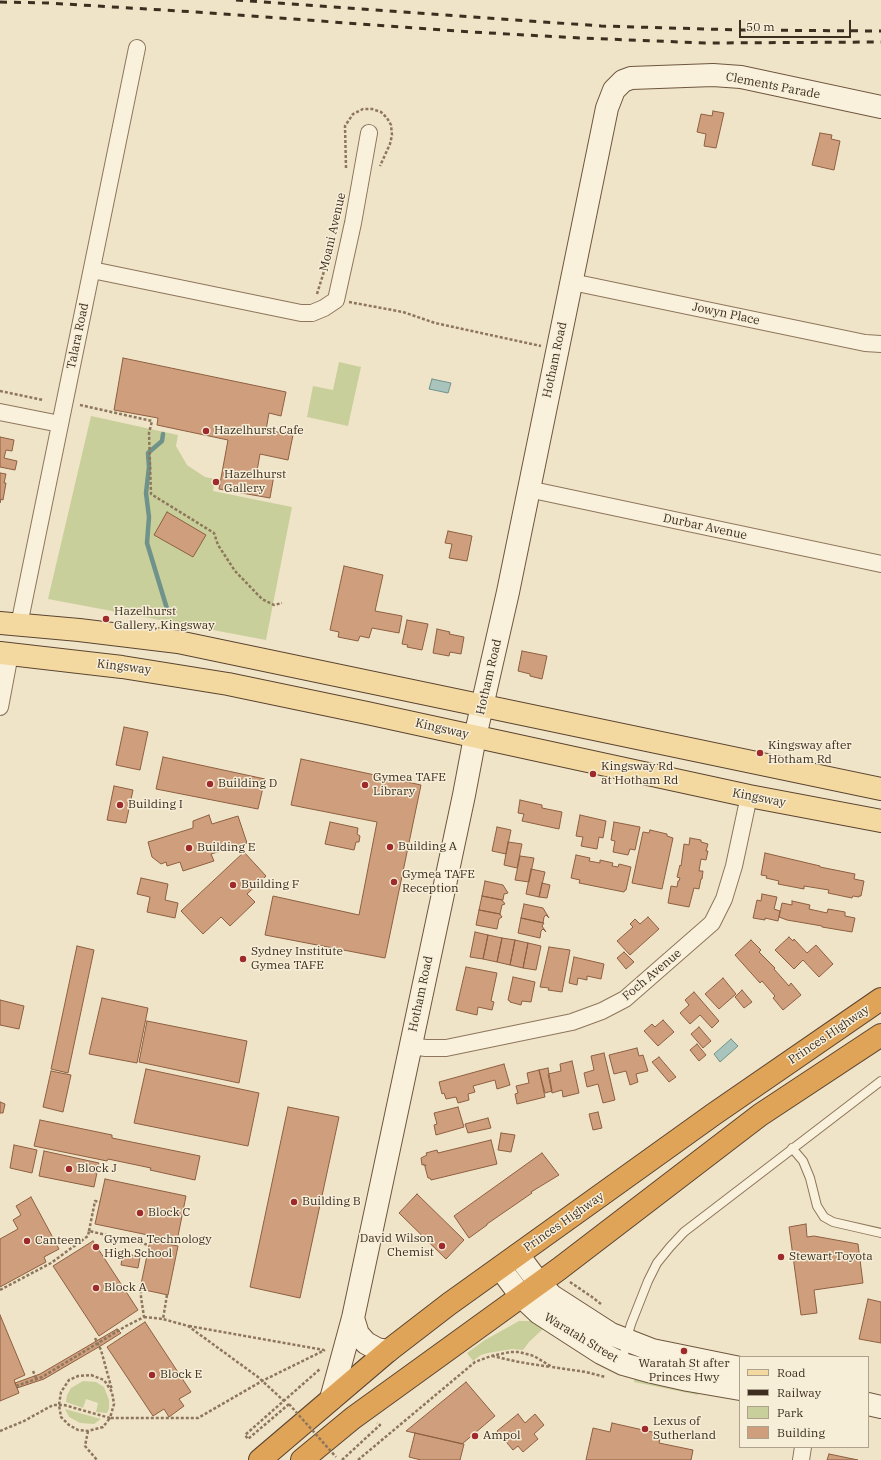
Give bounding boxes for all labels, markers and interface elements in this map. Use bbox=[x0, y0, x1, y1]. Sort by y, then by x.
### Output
scale bar bbox=[741, 12, 853, 38]
text: 50 m bbox=[746, 19, 775, 34]
street label: Clements Parade bbox=[725, 70, 821, 102]
street label: Moani Avenue bbox=[317, 191, 349, 273]
street label: Jowyn Place bbox=[691, 300, 761, 328]
street label: Talara Road bbox=[64, 302, 92, 370]
street label: Hotham Road bbox=[540, 321, 570, 399]
place label: Hazelhurst Cafe bbox=[214, 424, 304, 438]
marker: Hazelhurst Cafe bbox=[201, 426, 211, 436]
place label: Hazelhurst Gallery bbox=[224, 468, 286, 496]
marker: Hazelhurst Gallery bbox=[211, 477, 221, 487]
street label: Durbar Avenue bbox=[662, 511, 748, 543]
place label: Hazelhurst Gallery, Kingsway bbox=[114, 605, 215, 633]
marker: Hazelhurst Gallery, Kingsway bbox=[101, 614, 111, 624]
street label: Hotham Road bbox=[473, 638, 505, 716]
street label: Kingsway bbox=[96, 657, 152, 677]
street label: Kingsway bbox=[414, 716, 470, 742]
place label: Kingsway after Hotham Rd bbox=[768, 739, 852, 767]
marker: Kingsway after Hotham Rd bbox=[755, 748, 765, 758]
place label: Kingsway Rd at Hotham Rd bbox=[601, 760, 678, 788]
marker: Kingsway Rd at Hotham Rd bbox=[588, 769, 598, 779]
place label: Gymea TAFE Library bbox=[373, 771, 446, 799]
place label: Building D bbox=[218, 777, 277, 791]
marker: Building D bbox=[205, 779, 215, 789]
marker: Gymea TAFE Library bbox=[360, 780, 370, 790]
street label: Kingsway bbox=[731, 786, 787, 810]
place label: Building I bbox=[128, 798, 183, 812]
marker: Building I bbox=[115, 800, 125, 810]
place label: Building A bbox=[398, 840, 457, 854]
place label: Building E bbox=[197, 841, 255, 855]
marker: Building A bbox=[385, 842, 395, 852]
marker: Building E bbox=[184, 843, 194, 853]
place label: Gymea TAFE Reception bbox=[402, 868, 475, 896]
marker: Gymea TAFE Reception bbox=[389, 877, 399, 887]
place label: Building F bbox=[241, 878, 299, 892]
marker: Building F bbox=[228, 880, 238, 890]
place label: Sydney Institute Gymea TAFE bbox=[251, 945, 343, 973]
street label: Foch Avenue bbox=[620, 946, 684, 1004]
marker: Sydney Institute Gymea TAFE bbox=[238, 954, 248, 964]
street label: Hotham Road bbox=[406, 955, 436, 1033]
street label: Princes Highway bbox=[786, 1003, 872, 1067]
place label: Block J bbox=[77, 1162, 117, 1176]
marker: Block J bbox=[64, 1164, 74, 1174]
street label: Princes Highway bbox=[521, 1189, 607, 1255]
place label: Building B bbox=[302, 1195, 361, 1209]
marker: Building B bbox=[289, 1197, 299, 1207]
place label: Block C bbox=[148, 1206, 190, 1220]
marker: Block C bbox=[135, 1208, 145, 1218]
place label: David Wilson Chemist bbox=[360, 1232, 434, 1260]
place label: Gymea Technology High School bbox=[104, 1233, 212, 1261]
place label: Canteen bbox=[35, 1234, 82, 1248]
marker: Canteen bbox=[22, 1236, 32, 1246]
marker: David Wilson Chemist bbox=[437, 1241, 447, 1251]
marker: Gymea Technology High School bbox=[91, 1242, 101, 1252]
place label: Stewart Toyota bbox=[789, 1250, 873, 1264]
marker: Stewart Toyota bbox=[776, 1252, 786, 1262]
place label: Block A bbox=[104, 1281, 147, 1295]
marker: Block A bbox=[91, 1283, 101, 1293]
street label: Waratah Street bbox=[541, 1310, 621, 1366]
marker: Waratah St after Princes Hwy bbox=[679, 1346, 689, 1356]
legend bbox=[739, 1356, 869, 1448]
place label: Waratah St after Princes Hwy bbox=[639, 1357, 729, 1385]
text: Road bbox=[777, 1365, 806, 1380]
place label: Block E bbox=[160, 1368, 202, 1382]
marker: Block E bbox=[147, 1370, 157, 1380]
text: Railway bbox=[777, 1385, 821, 1400]
text: Park bbox=[777, 1405, 803, 1420]
place label: Lexus of Sutherland bbox=[653, 1415, 716, 1443]
marker: Lexus of Sutherland bbox=[640, 1424, 650, 1434]
text: Building bbox=[777, 1425, 825, 1440]
place label: Ampol bbox=[483, 1429, 521, 1443]
marker: Ampol bbox=[470, 1431, 480, 1441]

